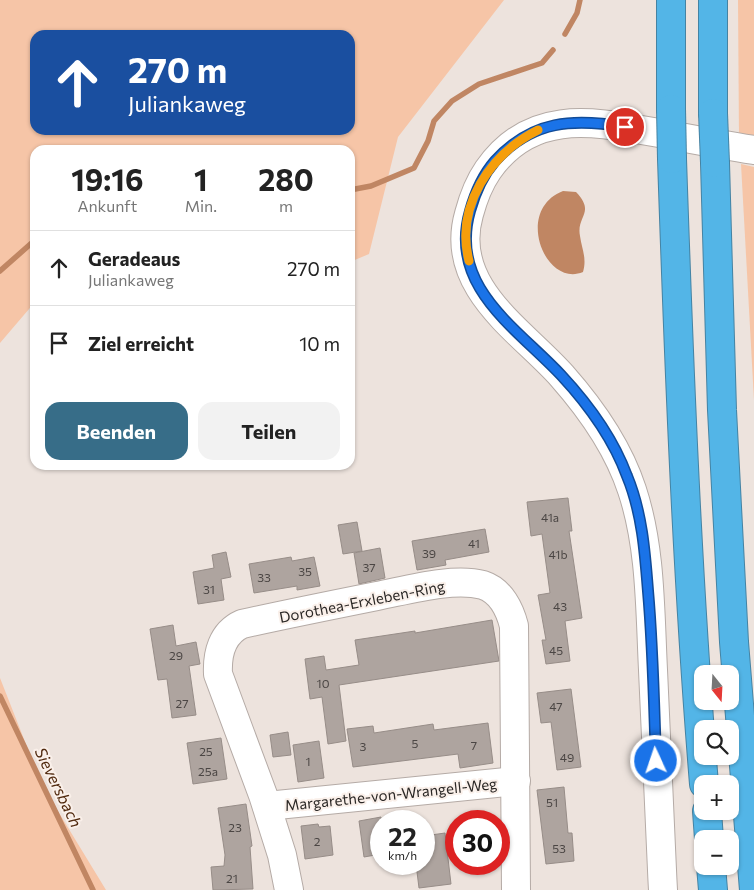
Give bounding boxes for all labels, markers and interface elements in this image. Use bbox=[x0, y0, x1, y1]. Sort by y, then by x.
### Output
text: 270 m bbox=[128, 47, 227, 90]
icon: ahead bbox=[45, 50, 110, 115]
text: Juliankaweg bbox=[128, 90, 246, 117]
pin bbox=[604, 106, 646, 148]
icon: arrive bbox=[611, 113, 639, 141]
text: 19:16 bbox=[71, 160, 143, 197]
text: 1 bbox=[194, 160, 208, 197]
text: 280 bbox=[258, 160, 314, 197]
text: Ankunft bbox=[77, 196, 137, 215]
text: Min. bbox=[185, 196, 217, 215]
text: m bbox=[279, 196, 293, 215]
text: Geradeaus bbox=[88, 247, 180, 270]
icon: ahead bbox=[45, 254, 73, 282]
text: 270 m bbox=[287, 257, 340, 280]
text: Juliankaweg bbox=[88, 270, 174, 289]
icon: arrive bbox=[45, 329, 73, 357]
text: Ziel erreicht bbox=[88, 332, 194, 355]
text: 10 m bbox=[299, 332, 340, 355]
button: Beenden bbox=[45, 402, 188, 460]
button: Teilen bbox=[198, 402, 340, 460]
house number: 41a bbox=[541, 510, 559, 524]
house number: 41 bbox=[468, 536, 480, 550]
house number: 39 bbox=[422, 546, 436, 560]
house number: 41b bbox=[548, 547, 568, 561]
house number: 37 bbox=[362, 560, 376, 574]
house number: 35 bbox=[298, 564, 312, 578]
house number: 33 bbox=[257, 570, 271, 584]
street label: Dorothea-Erxleben-Ring bbox=[278, 576, 446, 626]
house number: 31 bbox=[203, 582, 215, 596]
house number: 43 bbox=[553, 599, 567, 613]
house number: 45 bbox=[549, 643, 563, 657]
house number: 29 bbox=[169, 648, 183, 662]
north arrow bbox=[694, 665, 739, 710]
map controls bbox=[694, 665, 739, 875]
house number: 10 bbox=[317, 676, 330, 690]
house number: 27 bbox=[176, 696, 188, 710]
house number: 47 bbox=[549, 699, 563, 713]
button: search bbox=[694, 720, 739, 765]
position arrow bbox=[629, 734, 681, 786]
house number: 5 bbox=[412, 736, 419, 750]
house number: 7 bbox=[471, 738, 477, 752]
house number: 3 bbox=[360, 739, 367, 753]
water label: Sieversbach bbox=[31, 744, 87, 830]
house number: 25 bbox=[199, 744, 213, 758]
house number: 49 bbox=[560, 750, 574, 764]
house number: 1 bbox=[305, 754, 311, 768]
house number: 25a bbox=[198, 764, 218, 778]
street label: Margarethe-von-Wrangell-Weg bbox=[284, 774, 498, 814]
button: + bbox=[694, 775, 739, 820]
house number: 51 bbox=[546, 795, 558, 809]
speed limit sign: 30 bbox=[445, 810, 510, 875]
house number: 23 bbox=[228, 820, 242, 834]
text: 22 bbox=[388, 821, 417, 851]
button: − bbox=[694, 830, 739, 875]
house number: 2 bbox=[314, 834, 321, 848]
house number: 53 bbox=[552, 841, 566, 855]
text: km/h bbox=[388, 848, 417, 862]
house number: 21 bbox=[226, 871, 238, 885]

